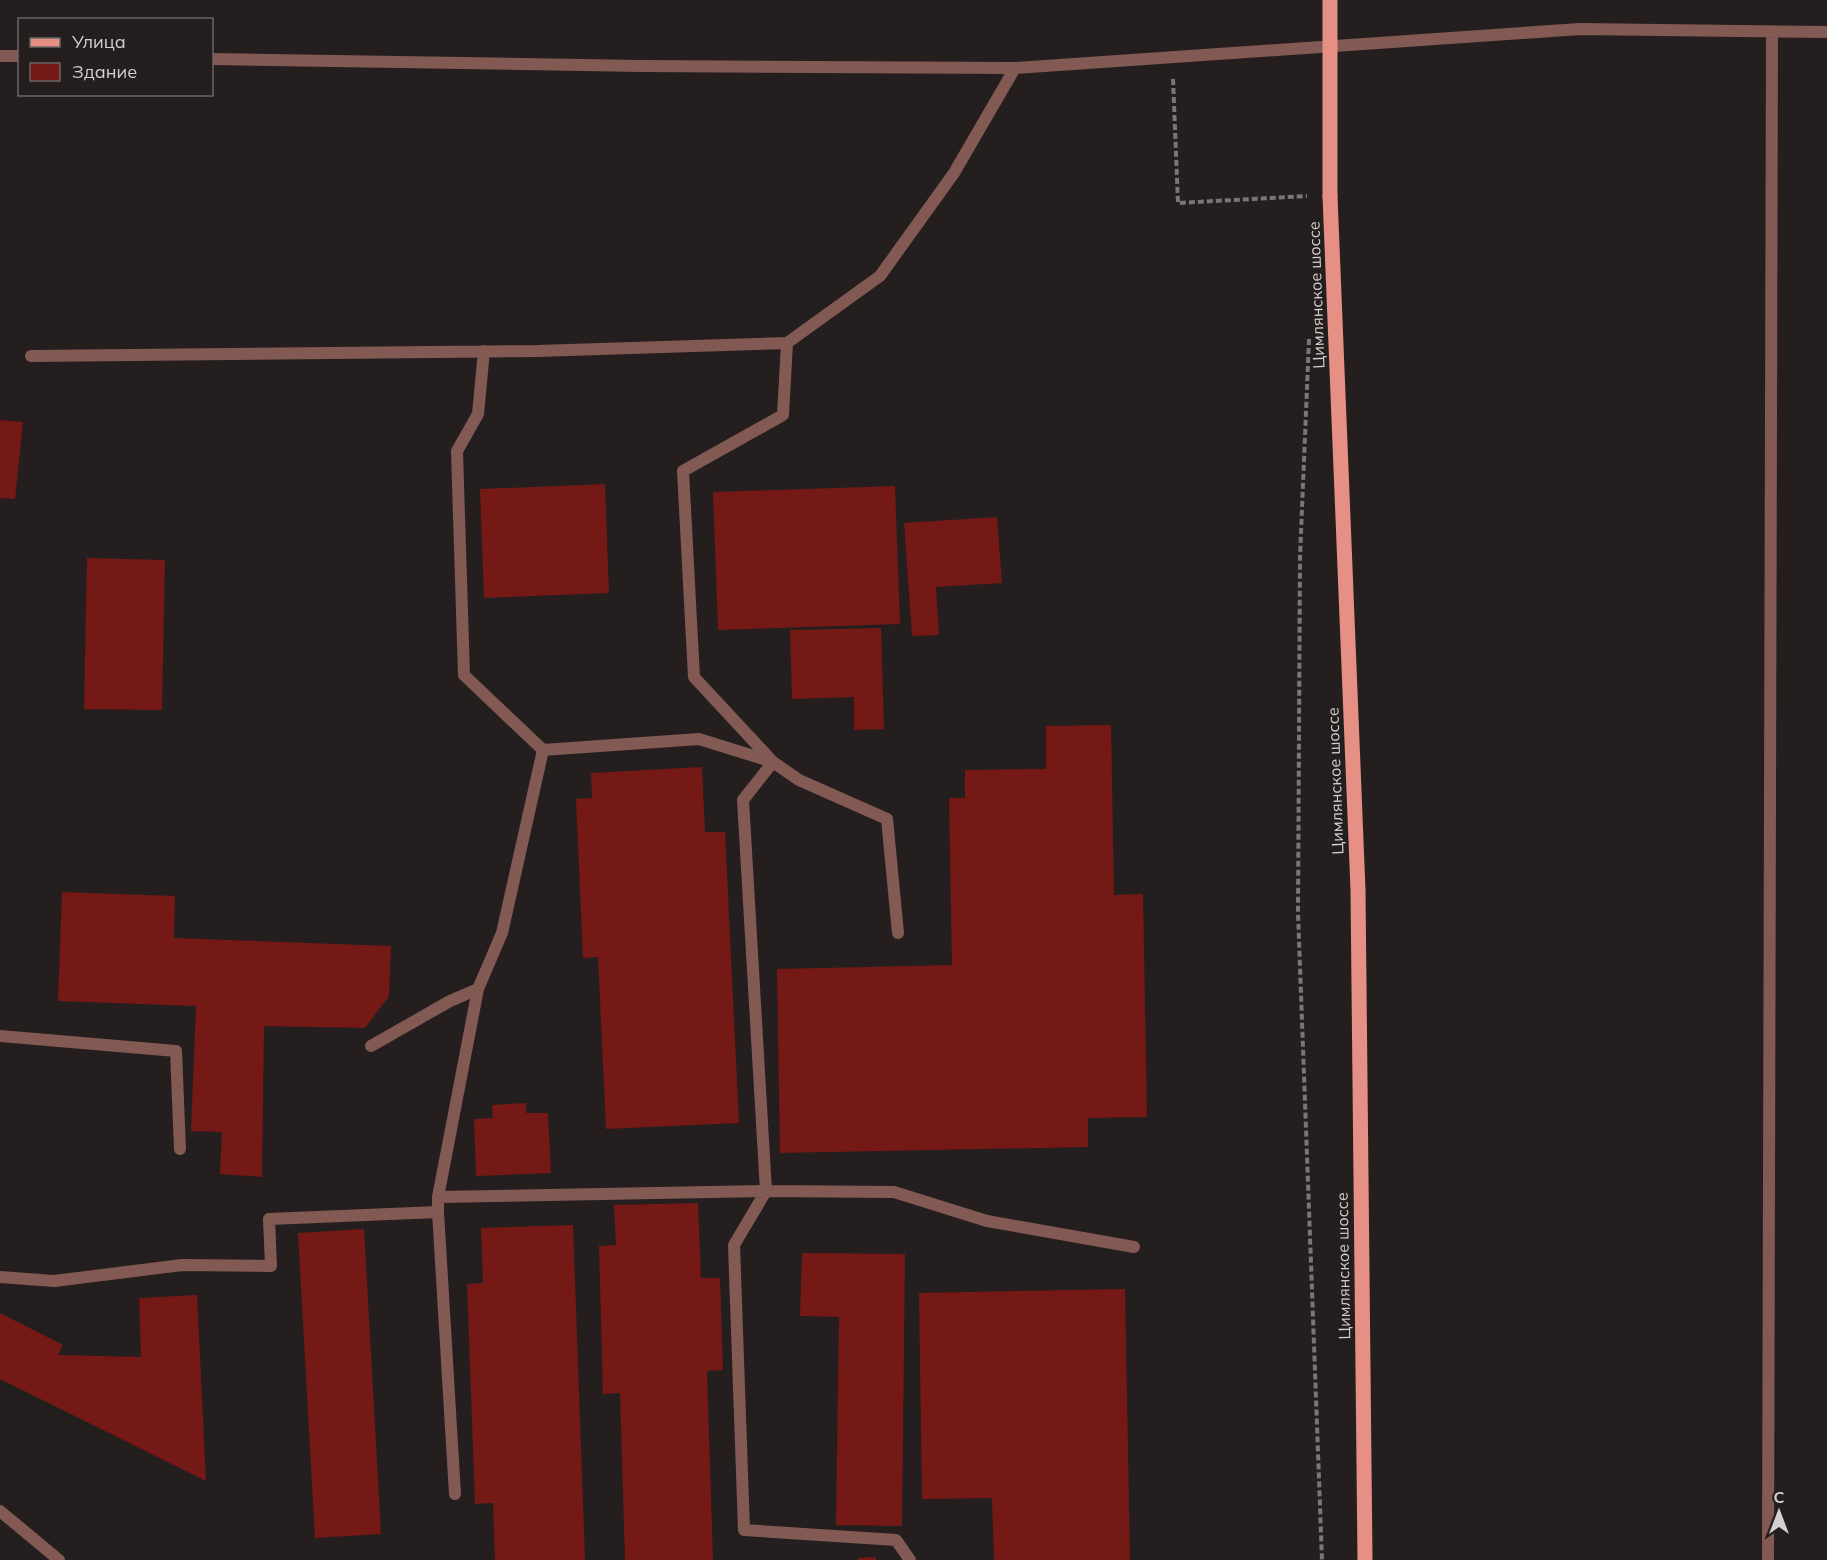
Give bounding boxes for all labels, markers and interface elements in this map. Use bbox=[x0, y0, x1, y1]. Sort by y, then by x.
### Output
legend bbox=[18, 18, 213, 96]
text: Улица bbox=[71, 30, 126, 53]
text: Здание bbox=[72, 60, 137, 83]
street label: Цимлянское шоссе bbox=[1303, 221, 1329, 369]
street label: Цимлянское шоссе bbox=[1322, 707, 1348, 855]
street label: Цимлянское шоссе bbox=[1332, 1192, 1354, 1340]
north arrow bbox=[1749, 1482, 1809, 1542]
text: С bbox=[1774, 1487, 1785, 1507]

